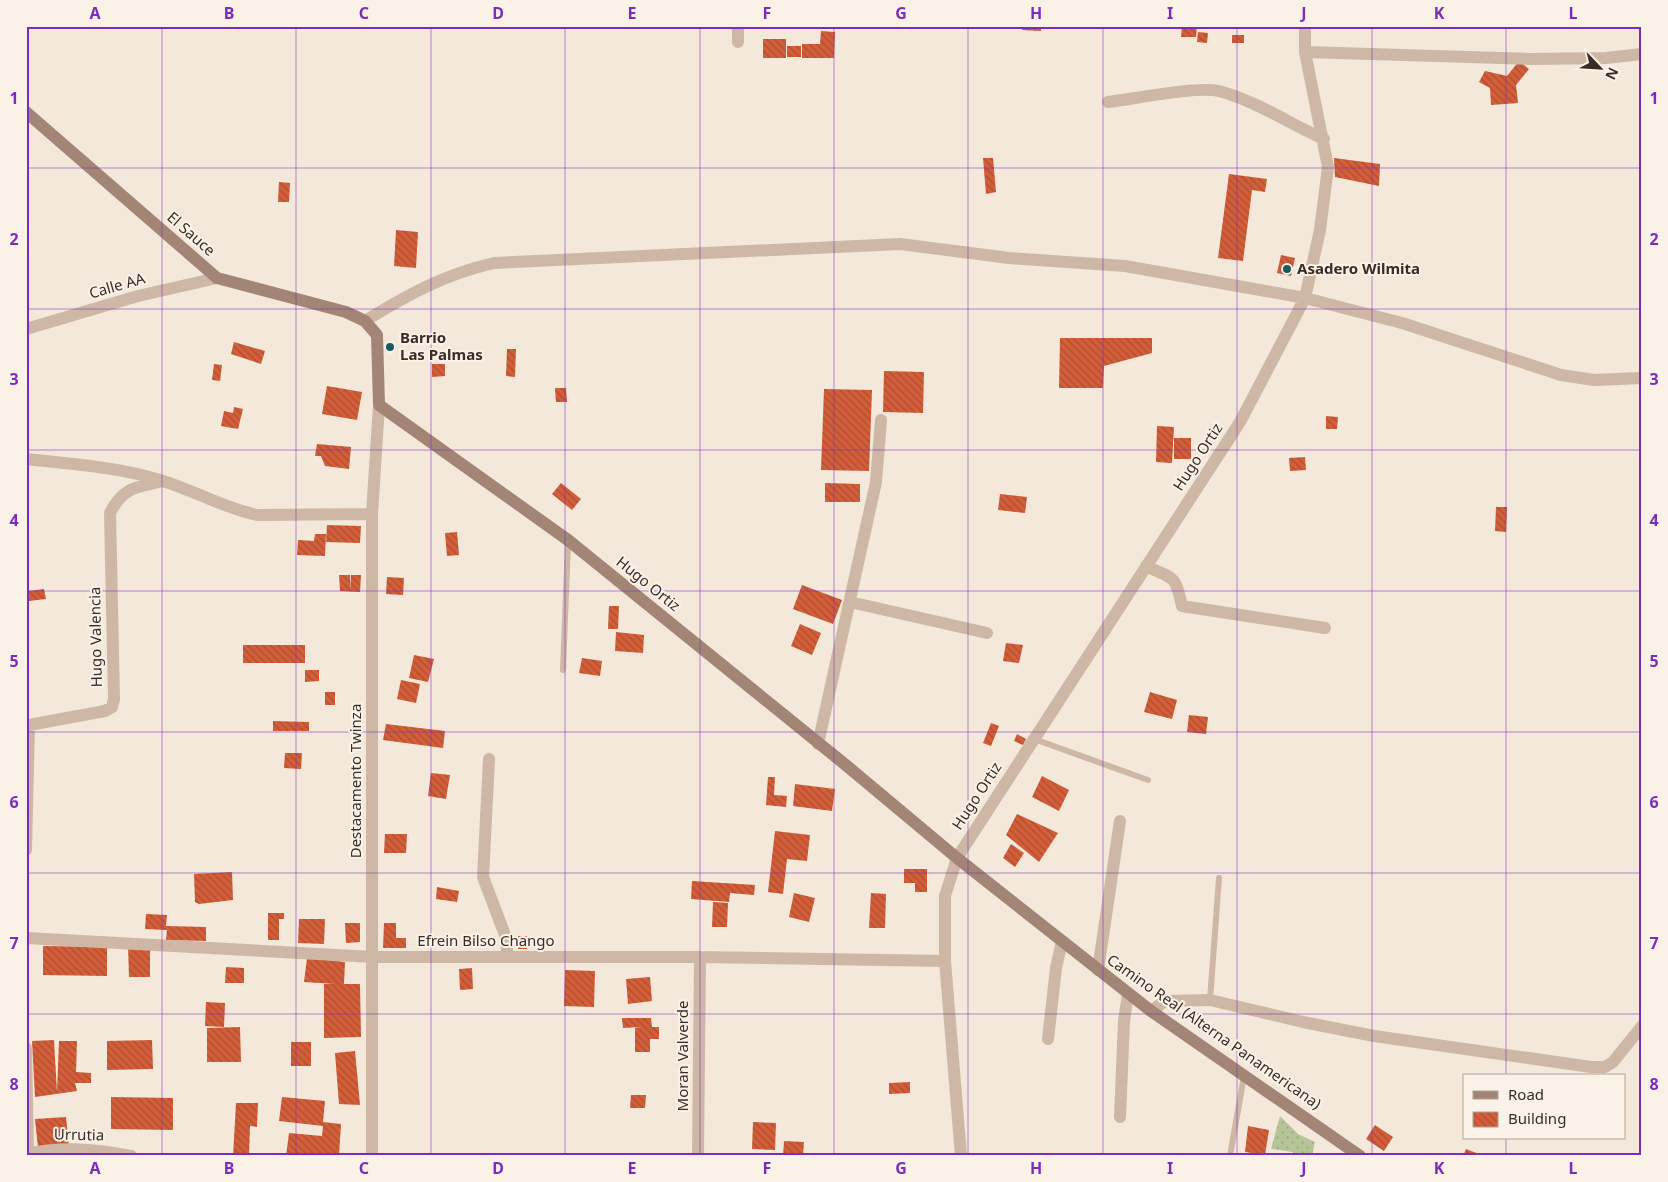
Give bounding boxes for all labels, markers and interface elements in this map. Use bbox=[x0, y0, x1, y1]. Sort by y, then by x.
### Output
text: A bbox=[89, 2, 101, 24]
text: B bbox=[224, 2, 234, 24]
text: C bbox=[359, 2, 369, 24]
text: D bbox=[492, 2, 504, 24]
text: E bbox=[628, 2, 637, 24]
text: F bbox=[763, 2, 771, 24]
text: G bbox=[895, 2, 907, 24]
text: H bbox=[1030, 2, 1042, 24]
text: I bbox=[1167, 2, 1173, 24]
text: J bbox=[1299, 2, 1307, 24]
text: K bbox=[1434, 2, 1445, 24]
text: L bbox=[1569, 2, 1578, 24]
north arrow bbox=[1576, 42, 1626, 92]
text: N bbox=[1601, 65, 1623, 83]
text: 1 bbox=[9, 87, 19, 109]
text: 1 bbox=[1649, 87, 1659, 109]
street label: El Sauce bbox=[163, 207, 220, 260]
text: 2 bbox=[9, 228, 19, 250]
text: 2 bbox=[1649, 228, 1659, 250]
place label: Asadero Wilmita bbox=[1297, 258, 1420, 278]
marker: Asadero Wilmita bbox=[1281, 263, 1293, 275]
street label: Calle AA bbox=[86, 267, 147, 303]
place label: Barrio Las Palmas bbox=[400, 327, 483, 364]
marker: Barrio Las Palmas bbox=[384, 341, 396, 353]
text: 3 bbox=[9, 368, 19, 390]
text: 3 bbox=[1649, 368, 1659, 390]
street label: Hugo Ortiz bbox=[1168, 419, 1226, 494]
text: 4 bbox=[9, 509, 19, 531]
text: 4 bbox=[1649, 509, 1659, 531]
street label: Hugo Ortiz bbox=[612, 551, 685, 615]
street label: Hugo Valencia bbox=[84, 586, 106, 688]
text: 5 bbox=[9, 650, 19, 672]
text: 5 bbox=[1649, 650, 1659, 672]
street label: Destacamento Twinza bbox=[345, 704, 365, 858]
street label: Hugo Ortiz bbox=[947, 758, 1005, 833]
text: 6 bbox=[9, 791, 19, 813]
text: 6 bbox=[1649, 791, 1659, 813]
street label: Efrein Bilso Chango bbox=[417, 930, 555, 950]
text: 7 bbox=[9, 932, 19, 954]
text: 7 bbox=[1649, 932, 1659, 954]
street label: Camino Real (Alterna Panamericana) bbox=[1104, 949, 1326, 1113]
street label: Moran Valverde bbox=[672, 1001, 692, 1111]
text: 8 bbox=[9, 1073, 19, 1095]
text: 8 bbox=[1649, 1073, 1659, 1095]
legend bbox=[1463, 1074, 1626, 1140]
text: Road bbox=[1508, 1084, 1544, 1104]
text: Building bbox=[1508, 1108, 1566, 1128]
street label: Urrutia bbox=[54, 1124, 104, 1144]
text: A bbox=[89, 1157, 101, 1179]
text: B bbox=[224, 1157, 234, 1179]
text: C bbox=[359, 1157, 369, 1179]
text: D bbox=[492, 1157, 504, 1179]
text: E bbox=[628, 1157, 637, 1179]
text: F bbox=[763, 1157, 771, 1179]
text: G bbox=[895, 1157, 907, 1179]
text: H bbox=[1030, 1157, 1042, 1179]
text: I bbox=[1167, 1157, 1173, 1179]
text: J bbox=[1299, 1157, 1307, 1179]
text: K bbox=[1434, 1157, 1445, 1179]
text: L bbox=[1569, 1157, 1578, 1179]

